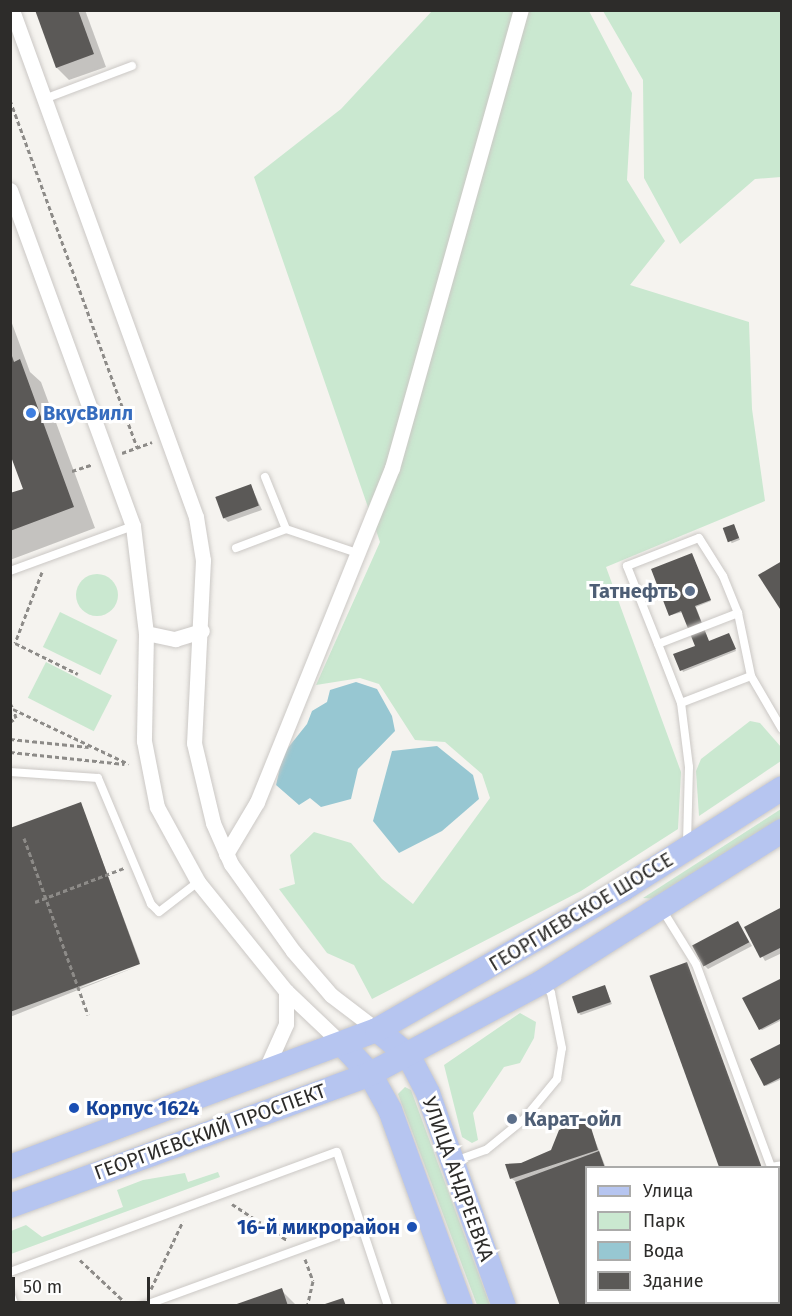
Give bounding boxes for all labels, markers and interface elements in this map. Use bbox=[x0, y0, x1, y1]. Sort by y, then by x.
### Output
place label: ВкусВилл bbox=[43, 401, 133, 425]
marker: ВкусВилл bbox=[24, 406, 38, 420]
place label: Татнефть bbox=[589, 579, 678, 603]
marker: Татнефть bbox=[683, 584, 697, 598]
street label: ГЕОРГИЕВСКОЕ ШОССЕ bbox=[485, 848, 677, 976]
street label: ГЕОРГИЕВСКИЙ ПРОСПЕКТ bbox=[91, 1079, 329, 1185]
street label: УЛИЦА АНДРЕЕВКА bbox=[417, 1094, 499, 1264]
place label: Корпус 1624 bbox=[86, 1096, 199, 1120]
marker: Корпус 1624 bbox=[67, 1101, 81, 1115]
place label: Карат-ойл bbox=[524, 1107, 622, 1131]
marker: Карат-ойл bbox=[505, 1112, 519, 1126]
legend bbox=[585, 1166, 780, 1304]
text: Улица bbox=[643, 1180, 693, 1202]
text: Парк bbox=[643, 1210, 685, 1232]
place label: 16-й микрорайон bbox=[237, 1215, 400, 1239]
marker: 16-й микрорайон bbox=[405, 1220, 419, 1234]
text: Вода bbox=[643, 1240, 684, 1262]
scale bar bbox=[15, 1265, 153, 1303]
text: Здание bbox=[643, 1270, 704, 1292]
text: 50 m bbox=[23, 1276, 62, 1298]

